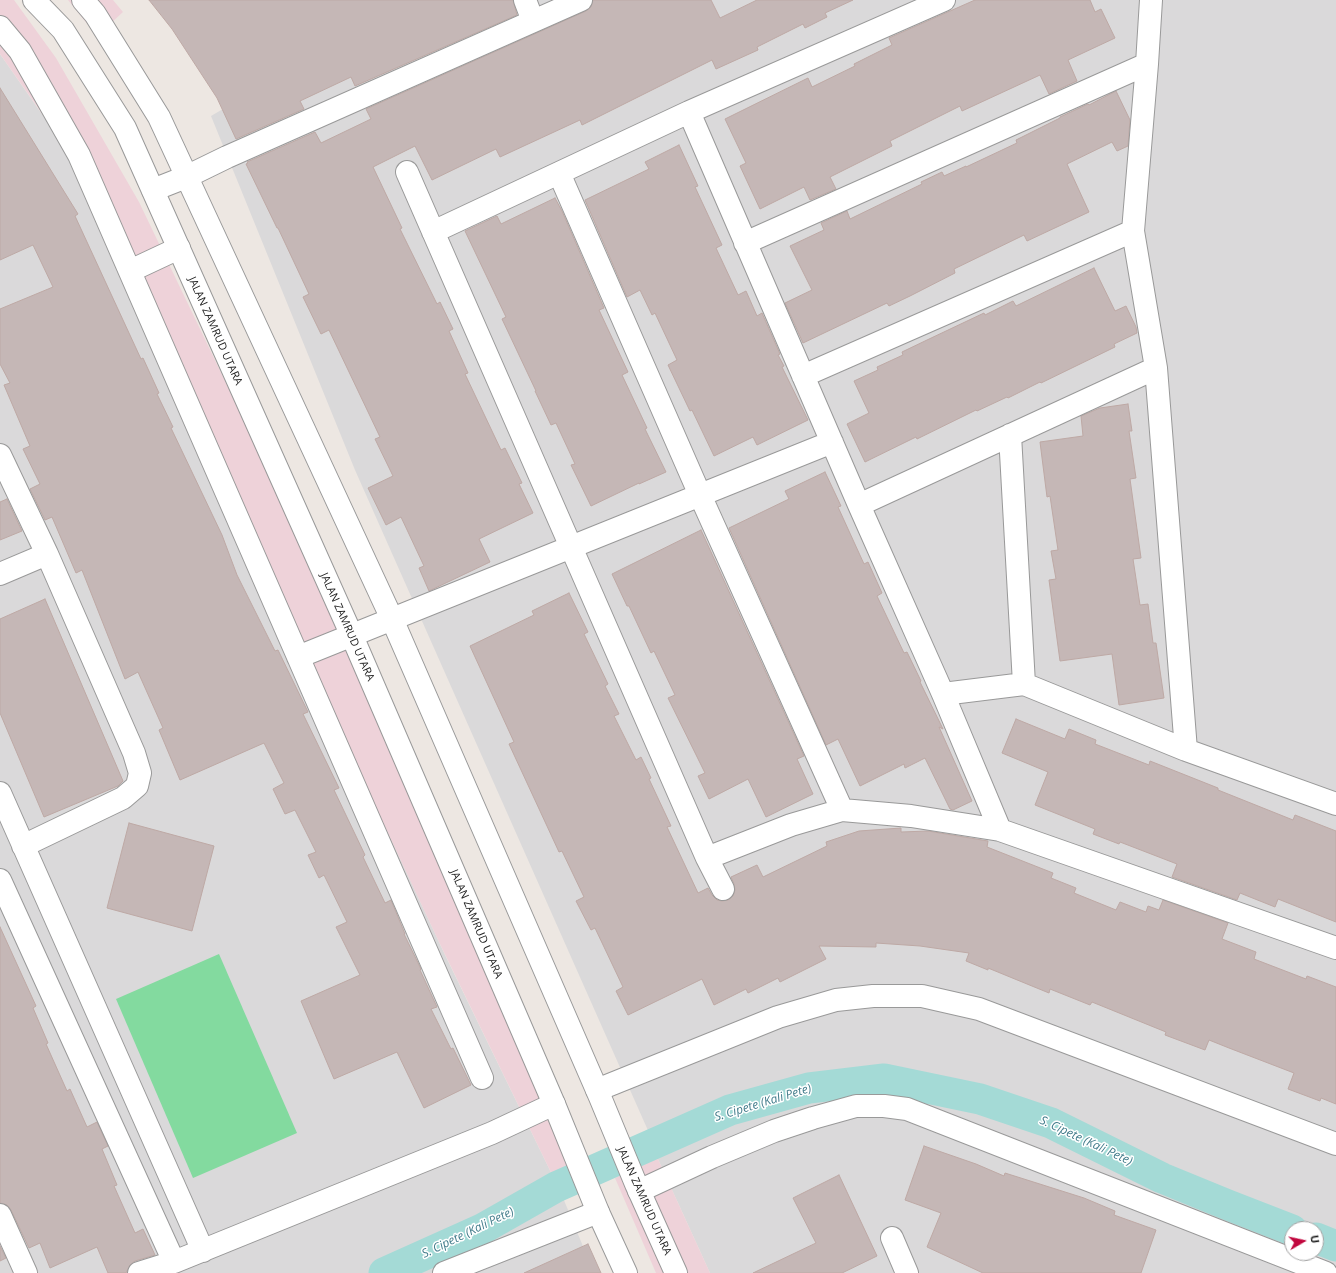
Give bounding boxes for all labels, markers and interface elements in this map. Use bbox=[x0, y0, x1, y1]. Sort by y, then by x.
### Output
street label: JALAN ZAMRUD UTARA bbox=[185, 275, 245, 387]
street label: JALAN ZAMRUD UTARA bbox=[317, 571, 377, 683]
street label: JALAN ZAMRUD UTARA bbox=[447, 867, 505, 981]
water label: S. Cipete (Kali Pete) bbox=[713, 1081, 813, 1125]
water label: S. Cipete (Kali Pete) bbox=[1037, 1113, 1135, 1169]
street label: JALAN ZAMRUD UTARA bbox=[614, 1145, 674, 1257]
water label: S. Cipete (Kali Pete) bbox=[420, 1205, 516, 1261]
north arrow bbox=[1284, 1221, 1324, 1261]
text: U bbox=[1307, 1234, 1323, 1244]

